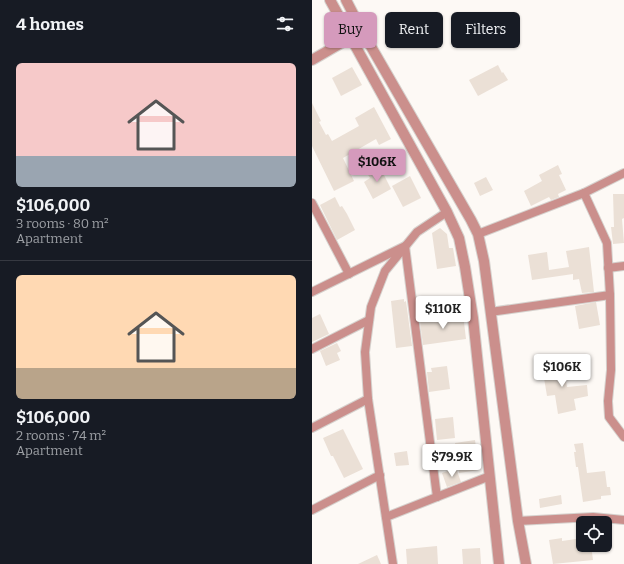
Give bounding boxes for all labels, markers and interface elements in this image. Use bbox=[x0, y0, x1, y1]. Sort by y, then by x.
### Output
chip: Buy bbox=[324, 12, 377, 48]
chip: Rent bbox=[385, 12, 443, 48]
chip: Filters bbox=[451, 12, 520, 48]
icon: filters bbox=[274, 13, 296, 35]
text: 4 homes bbox=[16, 14, 84, 35]
icon: home bbox=[120, 89, 192, 161]
pin: $106K bbox=[349, 149, 405, 183]
text: $106K bbox=[358, 154, 396, 169]
text: $106,000 bbox=[16, 195, 90, 216]
text: 3 rooms · 80 m² bbox=[16, 216, 109, 231]
text: Apartment bbox=[16, 231, 83, 246]
pin: $110K bbox=[415, 296, 471, 330]
icon: home bbox=[120, 301, 192, 373]
text: $110K bbox=[425, 301, 461, 316]
pin: $106K bbox=[534, 354, 590, 388]
text: $106K bbox=[543, 359, 581, 374]
text: $106,000 bbox=[16, 407, 90, 428]
text: 2 rooms · 74 m² bbox=[16, 428, 106, 443]
text: Apartment bbox=[16, 443, 83, 458]
pin: $79.9K bbox=[419, 444, 485, 478]
text: $79.9K bbox=[431, 449, 473, 464]
map controls bbox=[576, 516, 612, 552]
button: locate bbox=[576, 516, 612, 552]

